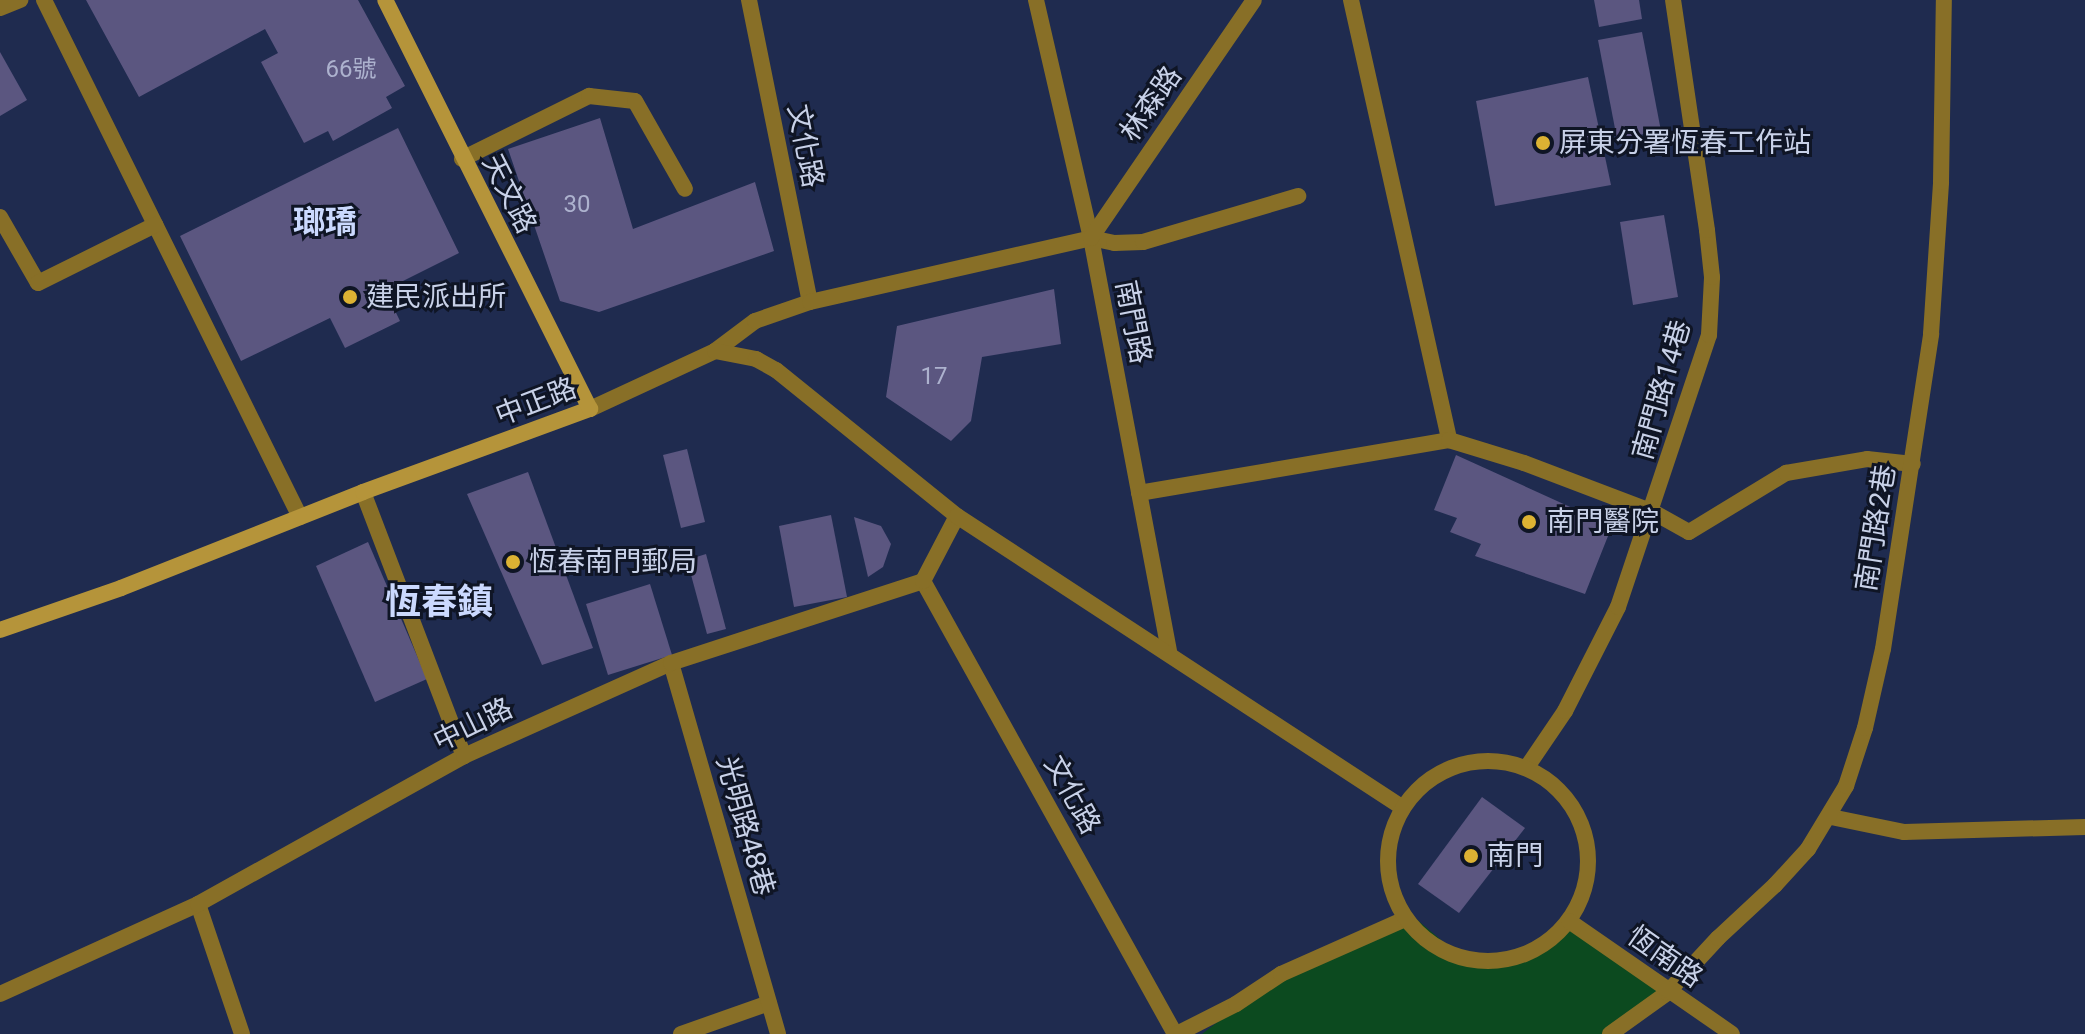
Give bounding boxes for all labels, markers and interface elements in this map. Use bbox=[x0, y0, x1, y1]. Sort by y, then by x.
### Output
house number: 66號 bbox=[326, 56, 376, 84]
street label: 林森路 bbox=[1113, 60, 1189, 148]
street label: 文化路 bbox=[780, 102, 830, 190]
place label: 屏東分署恆春工作站 bbox=[1559, 126, 1811, 160]
marker: 屏東分署恆春工作站 bbox=[1534, 134, 1552, 152]
street label: 天文路 bbox=[475, 149, 543, 239]
house number: 30 bbox=[564, 191, 590, 219]
district label: 瑯𤩝 bbox=[293, 203, 357, 241]
street label: 南門路 bbox=[1108, 278, 1158, 366]
place label: 建民派出所 bbox=[366, 280, 506, 314]
marker: 建民派出所 bbox=[341, 288, 359, 306]
street label: 南門路14巷 bbox=[1626, 316, 1698, 464]
house number: 17 bbox=[921, 363, 947, 391]
street label: 中正路 bbox=[491, 371, 581, 433]
street label: 南門路2巷 bbox=[1849, 462, 1903, 594]
place label: 南門醫院 bbox=[1547, 505, 1659, 539]
marker: 南門醫院 bbox=[1518, 511, 1540, 533]
place label: 恆春南門郵局 bbox=[529, 545, 697, 579]
marker: 恆春南門郵局 bbox=[504, 553, 522, 571]
district label: 恆春鎮 bbox=[385, 581, 493, 625]
street label: 中山路 bbox=[428, 691, 518, 759]
street label: 文化路 bbox=[1037, 750, 1107, 840]
street label: 光明路48巷 bbox=[709, 752, 781, 900]
place label: 南門 bbox=[1487, 839, 1543, 873]
marker: 南門 bbox=[1462, 847, 1480, 865]
street label: 恆南路 bbox=[1621, 919, 1709, 995]

